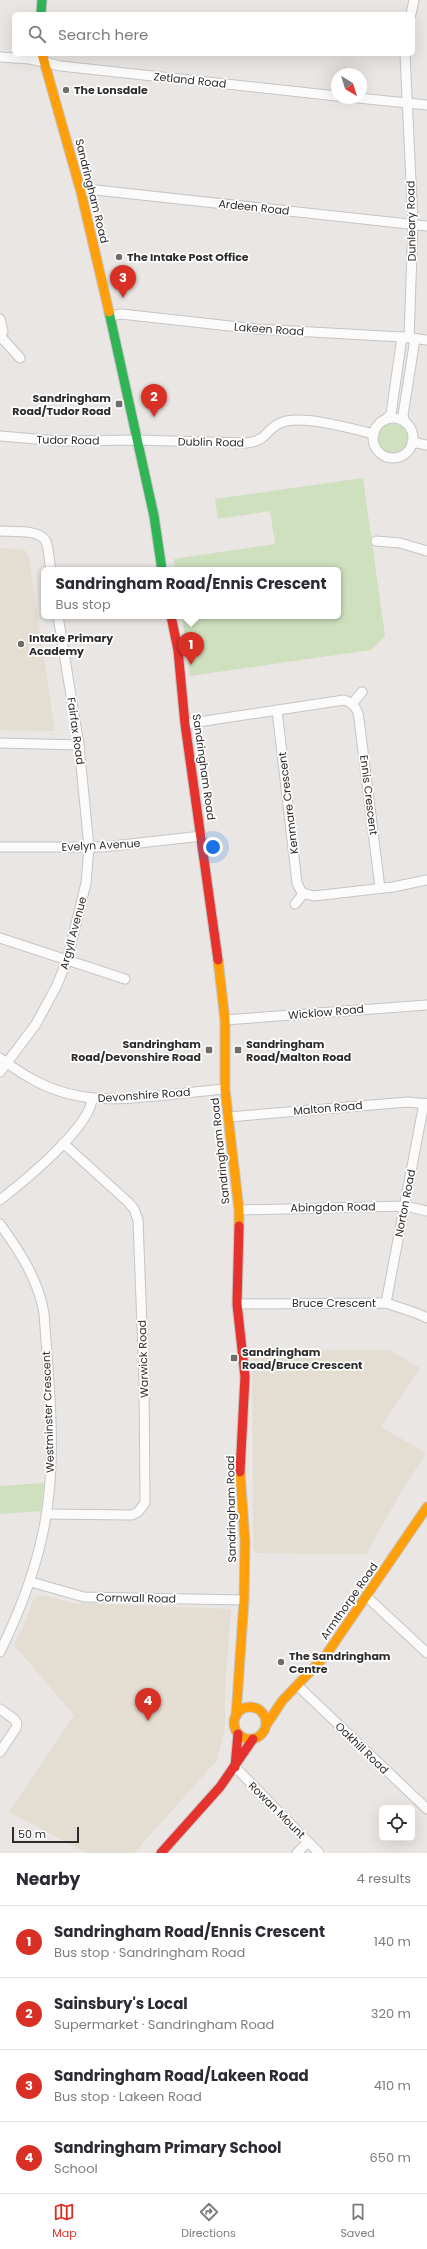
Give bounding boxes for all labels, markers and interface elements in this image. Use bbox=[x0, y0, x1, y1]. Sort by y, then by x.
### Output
search box bbox=[12, 12, 415, 56]
icon: search bbox=[26, 23, 48, 45]
text: Search here bbox=[58, 24, 148, 45]
street label: Zetland Road bbox=[153, 68, 227, 92]
north arrow bbox=[331, 68, 367, 104]
place label: The Lonsdale bbox=[74, 82, 148, 98]
marker: The Lonsdale bbox=[61, 85, 71, 95]
street label: Sandringham Road bbox=[71, 137, 113, 245]
street label: Dunleary Road bbox=[402, 181, 420, 261]
street label: Ardeen Road bbox=[218, 195, 290, 219]
place label: The Intake Post Office bbox=[127, 249, 249, 265]
marker: The Intake Post Office bbox=[114, 252, 124, 262]
pin: 3 bbox=[110, 265, 136, 298]
street label: Lakeen Road bbox=[233, 319, 305, 339]
pin: 2 bbox=[141, 384, 167, 417]
place label: Sandringham Road/Tudor Road bbox=[12, 390, 111, 419]
marker: Sandringham Road/Tudor Road bbox=[114, 399, 124, 409]
street label: Tudor Road bbox=[36, 431, 100, 449]
street label: Dublin Road bbox=[178, 433, 244, 451]
popup bbox=[41, 567, 341, 619]
text: Sandringham Road/Ennis Crescent bbox=[56, 573, 327, 594]
text: Bus stop bbox=[56, 595, 111, 614]
place label: Intake Primary Academy bbox=[29, 630, 113, 659]
pin: 1 bbox=[178, 632, 204, 665]
marker: Intake Primary Academy bbox=[16, 639, 26, 649]
street label: Fairfax Road bbox=[63, 696, 89, 766]
street label: Sandringham Road bbox=[189, 713, 219, 821]
street label: Kenmare Crescent bbox=[274, 751, 302, 855]
street label: Ennis Crescent bbox=[356, 754, 382, 836]
street label: Evelyn Avenue bbox=[61, 835, 141, 855]
your location bbox=[203, 837, 223, 857]
street label: Argyll Avenue bbox=[56, 895, 90, 971]
street label: Wicklow Road bbox=[287, 1001, 365, 1023]
place label: Sandringham Road/Devonshire Road bbox=[71, 1036, 201, 1065]
place label: Sandringham Road/Malton Road bbox=[246, 1036, 351, 1065]
marker: Sandringham Road/Devonshire Road bbox=[204, 1045, 214, 1055]
marker: Sandringham Road/Malton Road bbox=[233, 1045, 243, 1055]
street label: Devonshire Road bbox=[97, 1084, 191, 1106]
street label: Sandringham Road bbox=[206, 1097, 234, 1205]
street label: Malton Road bbox=[293, 1097, 363, 1119]
street label: Norton Road bbox=[391, 1168, 419, 1238]
street label: Abingdon Road bbox=[290, 1198, 376, 1216]
street label: Bruce Crescent bbox=[292, 1295, 376, 1311]
street label: Warwick Road bbox=[134, 1320, 152, 1398]
place label: Sandringham Road/Bruce Crescent bbox=[242, 1344, 363, 1373]
street label: Westminster Crescent bbox=[38, 1351, 58, 1473]
marker: Sandringham Road/Bruce Crescent bbox=[229, 1353, 239, 1363]
street label: Sandringham Road bbox=[222, 1455, 240, 1563]
street label: Armthorpe Road bbox=[316, 1559, 382, 1643]
street label: Cornwall Road bbox=[96, 1589, 176, 1607]
place label: The Sandringham Centre bbox=[289, 1648, 391, 1677]
marker: The Sandringham Centre bbox=[276, 1657, 286, 1667]
pin: 4 bbox=[135, 1688, 161, 1721]
street label: Oakhill Road bbox=[332, 1718, 392, 1778]
street label: Rowan Mount bbox=[245, 1778, 309, 1842]
map controls bbox=[379, 1805, 415, 1841]
button: locate bbox=[379, 1805, 415, 1841]
scale bar bbox=[12, 1825, 79, 1844]
text: 50 m bbox=[18, 1826, 46, 1842]
text: Nearby bbox=[16, 1867, 80, 1891]
text: 4 results bbox=[357, 1869, 411, 1888]
text: Sandringham Road/Ennis Crescent bbox=[54, 1921, 325, 1942]
text: 1 bbox=[27, 1932, 31, 1951]
text: 140 m bbox=[374, 1932, 411, 1951]
text: Bus stop · Sandringham Road bbox=[54, 1943, 245, 1962]
text: Sainsbury's Local bbox=[54, 1993, 188, 2014]
text: 2 bbox=[25, 2004, 33, 2023]
text: 320 m bbox=[371, 2004, 411, 2023]
text: Supermarket · Sandringham Road bbox=[54, 2015, 274, 2034]
text: Sandringham Road/Lakeen Road bbox=[54, 2065, 309, 2086]
text: 3 bbox=[25, 2076, 33, 2095]
text: 410 m bbox=[374, 2076, 411, 2095]
text: Bus stop · Lakeen Road bbox=[54, 2087, 202, 2106]
text: Sandringham Primary School bbox=[54, 2137, 282, 2158]
text: 4 bbox=[25, 2148, 33, 2167]
text: 650 m bbox=[370, 2148, 411, 2167]
text: School bbox=[54, 2159, 98, 2178]
tab: Map bbox=[52, 2201, 77, 2242]
tab: Directions bbox=[181, 2201, 236, 2242]
tab: Saved bbox=[340, 2201, 375, 2242]

